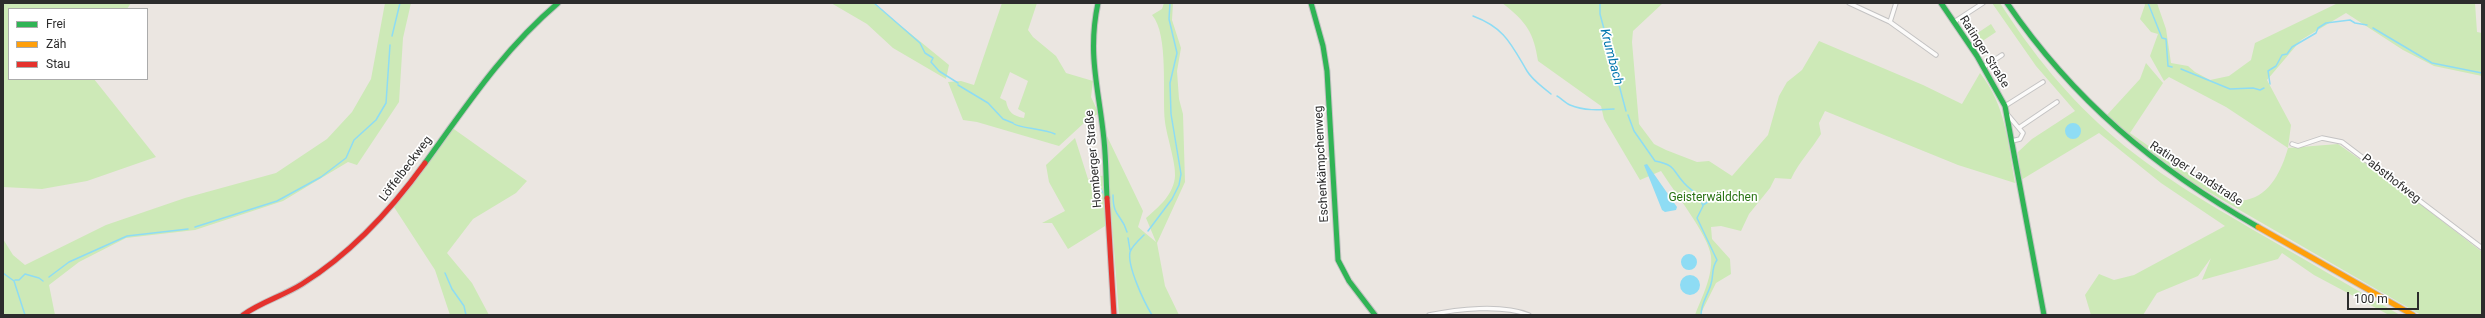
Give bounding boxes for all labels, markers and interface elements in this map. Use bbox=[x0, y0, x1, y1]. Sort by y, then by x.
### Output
legend bbox=[8, 8, 148, 80]
street label: Ratinger Straße bbox=[1956, 13, 2012, 91]
text: Frei bbox=[46, 17, 66, 31]
water label: Krumbach bbox=[1596, 27, 1626, 87]
text: Zäh bbox=[46, 37, 66, 51]
text: Stau bbox=[46, 57, 70, 71]
street label: Eschenkämpchenweg bbox=[1312, 105, 1332, 223]
street label: Homberger Straße bbox=[1083, 110, 1105, 208]
street label: Löffelbeckweg bbox=[377, 133, 435, 205]
street label: Ratinger Landstraße bbox=[2147, 139, 2245, 209]
street label: Pabsthofweg bbox=[2359, 152, 2423, 206]
park label: Geisterwäldchen bbox=[1668, 191, 1758, 205]
scale bar bbox=[2349, 284, 2421, 310]
text: 100 m bbox=[2354, 292, 2388, 306]

